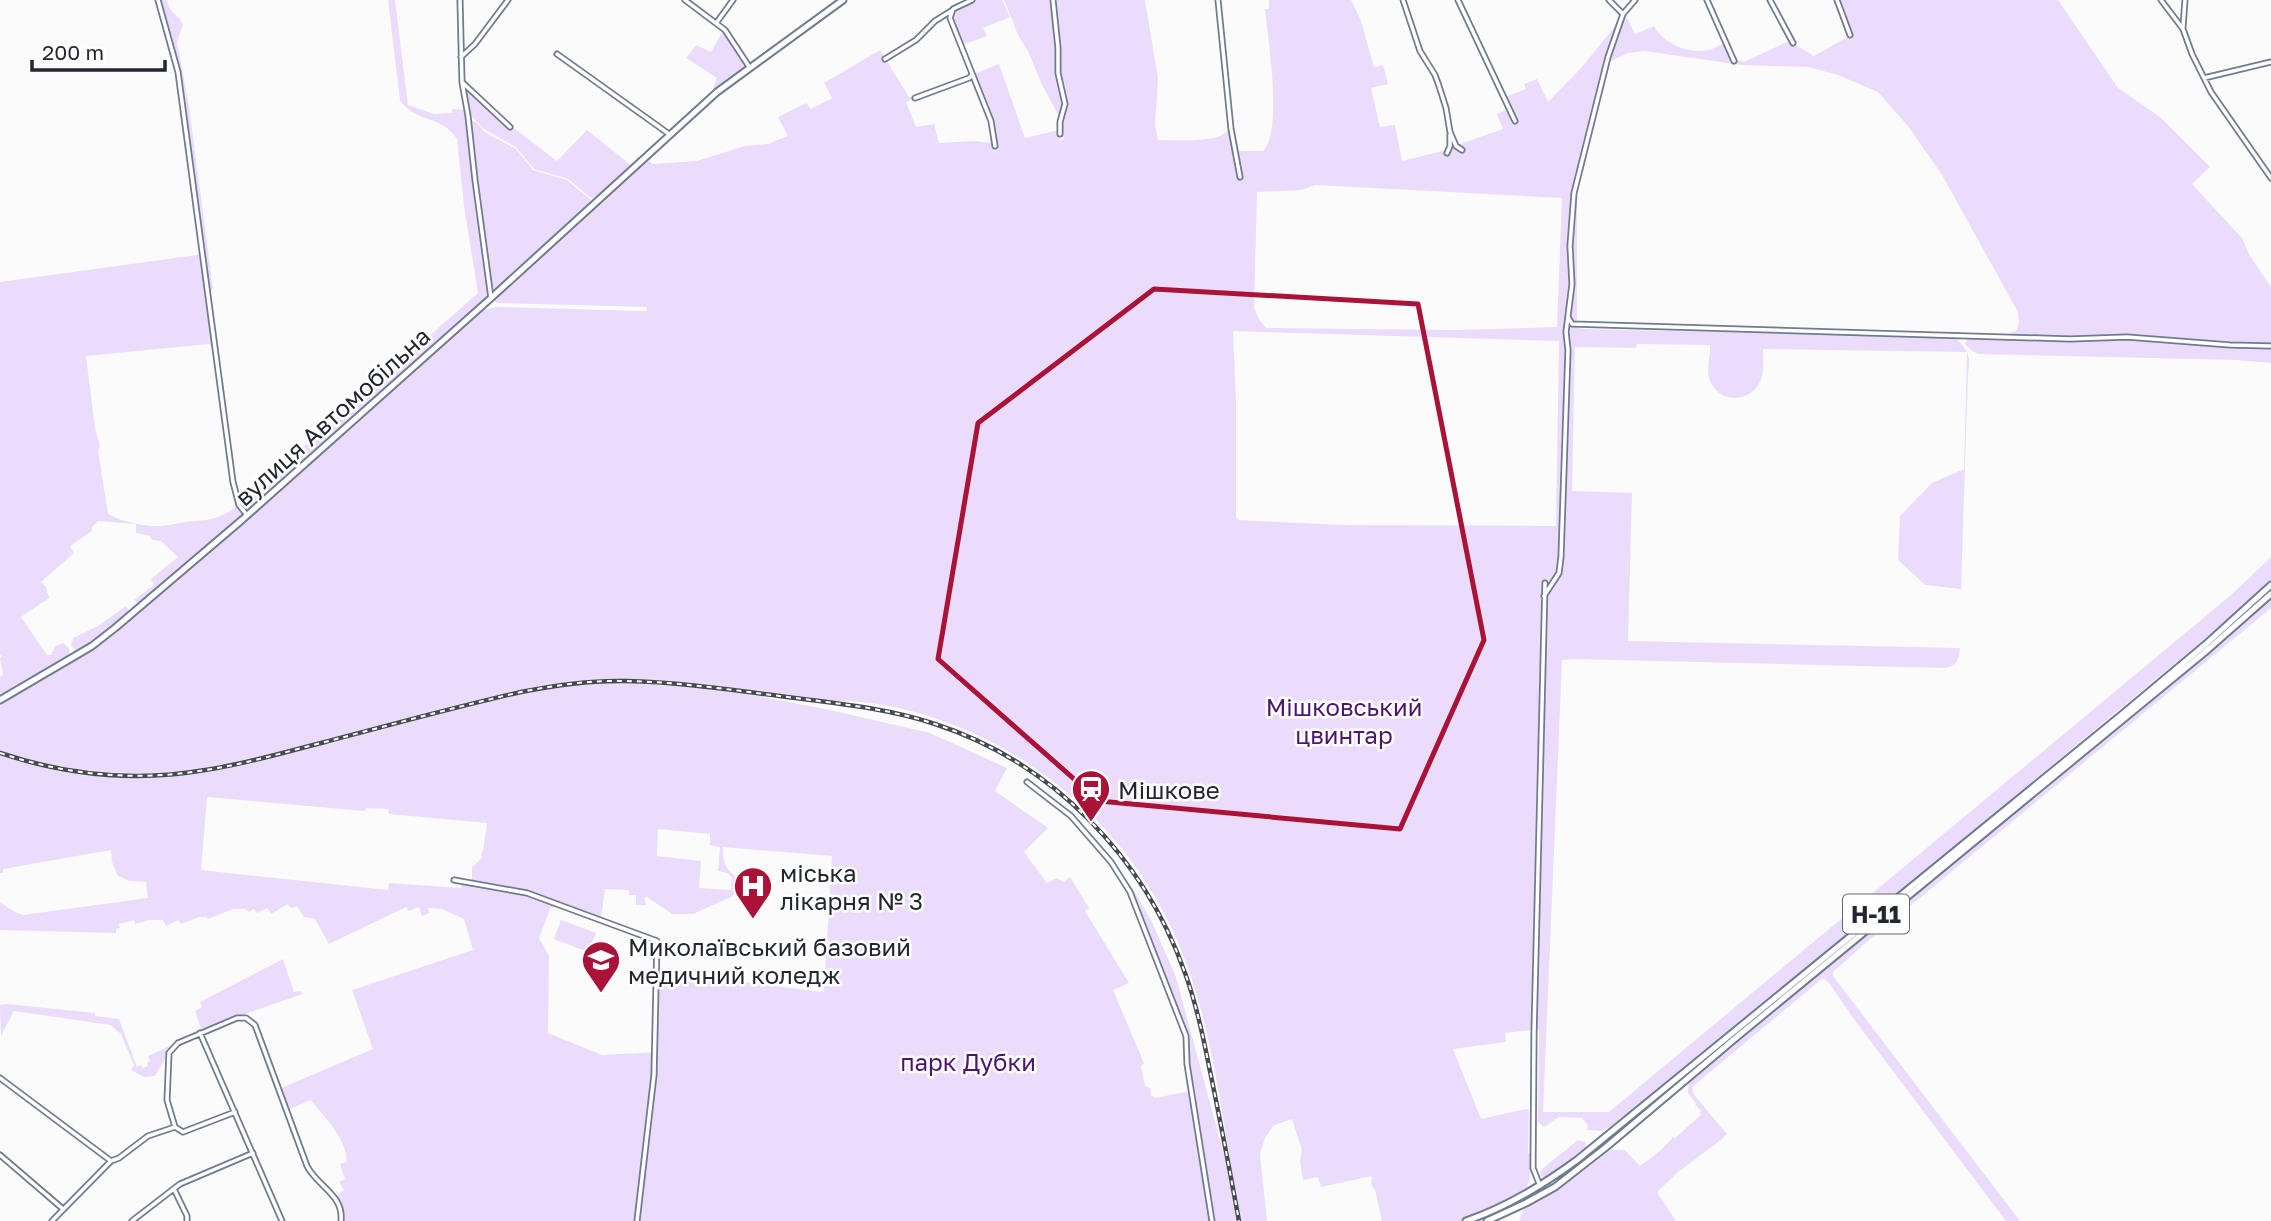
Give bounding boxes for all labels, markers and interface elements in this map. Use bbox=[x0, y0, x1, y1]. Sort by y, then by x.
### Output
scale bar bbox=[32, 28, 164, 72]
text: 200 m bbox=[42, 39, 104, 65]
street label: вулиця Автомобільна bbox=[229, 321, 435, 511]
park label: Мішковський цвинтар bbox=[1266, 692, 1422, 749]
station icon: Мішкове bbox=[1070, 768, 1112, 823]
place label: Мішкове bbox=[1118, 775, 1220, 804]
place label: міська лікарня № 3 bbox=[780, 858, 923, 915]
hospital icon: міська лікарня № 3 bbox=[732, 865, 774, 920]
road number: Н-11 bbox=[1843, 894, 1909, 934]
place label: Миколаївський базовий медичний коледж bbox=[628, 932, 911, 989]
school or university icon: Миколаївський базовий медичний коледж bbox=[580, 939, 622, 994]
park label: парк Дубки bbox=[900, 1047, 1036, 1076]

